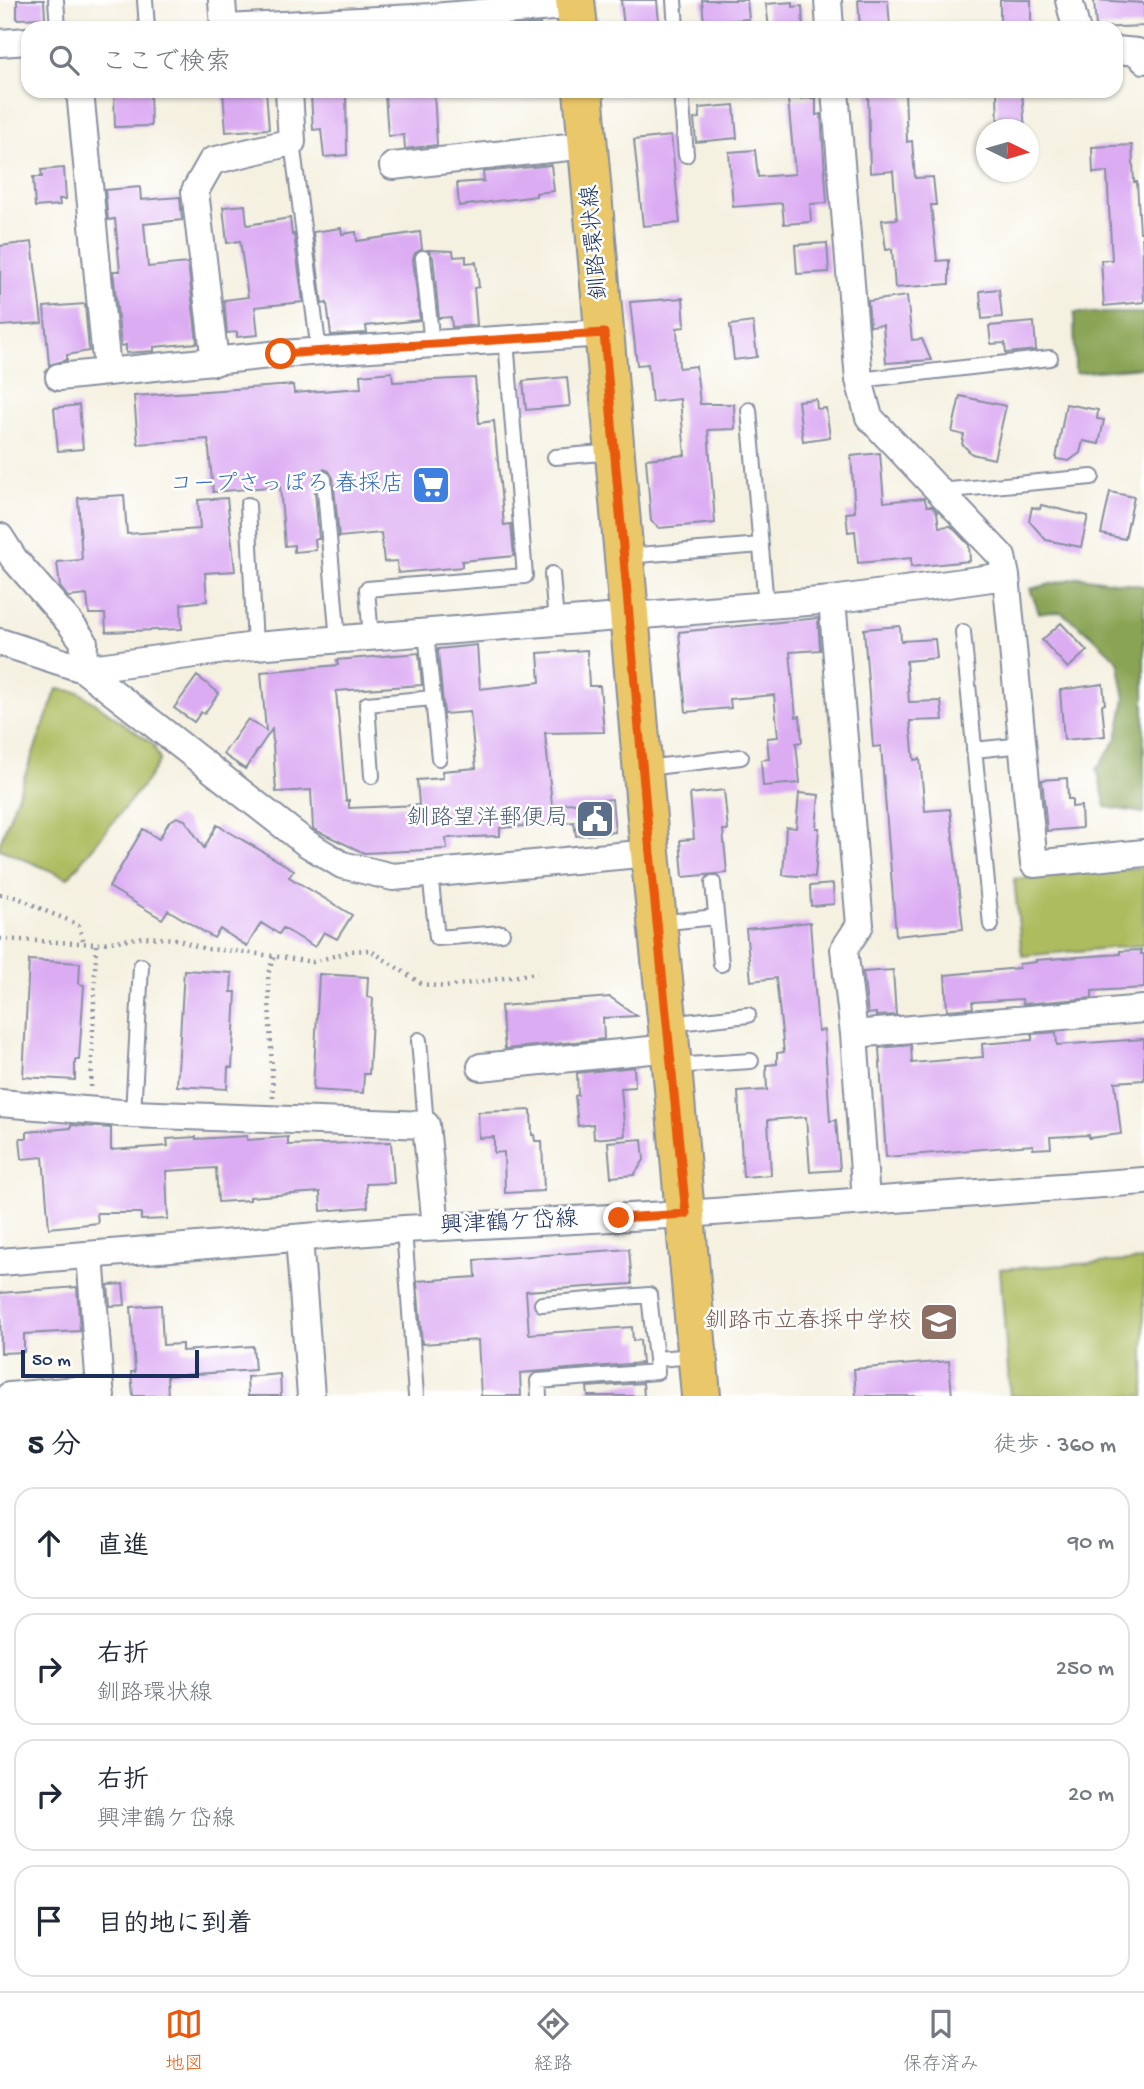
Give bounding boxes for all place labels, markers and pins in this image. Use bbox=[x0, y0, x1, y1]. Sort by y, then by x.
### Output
supermarket icon: コープさっぽろ 春採店 bbox=[410, 464, 452, 506]
place label: コープさっぽろ 春採店 bbox=[169, 471, 404, 499]
public building icon: 釧路望洋郵便局 bbox=[574, 798, 616, 840]
place label: 釧路望洋郵便局 bbox=[407, 805, 568, 833]
school or university icon: 釧路市立春採中学校 bbox=[918, 1301, 960, 1343]
place label: 釧路市立春採中学校 bbox=[705, 1308, 912, 1336]

